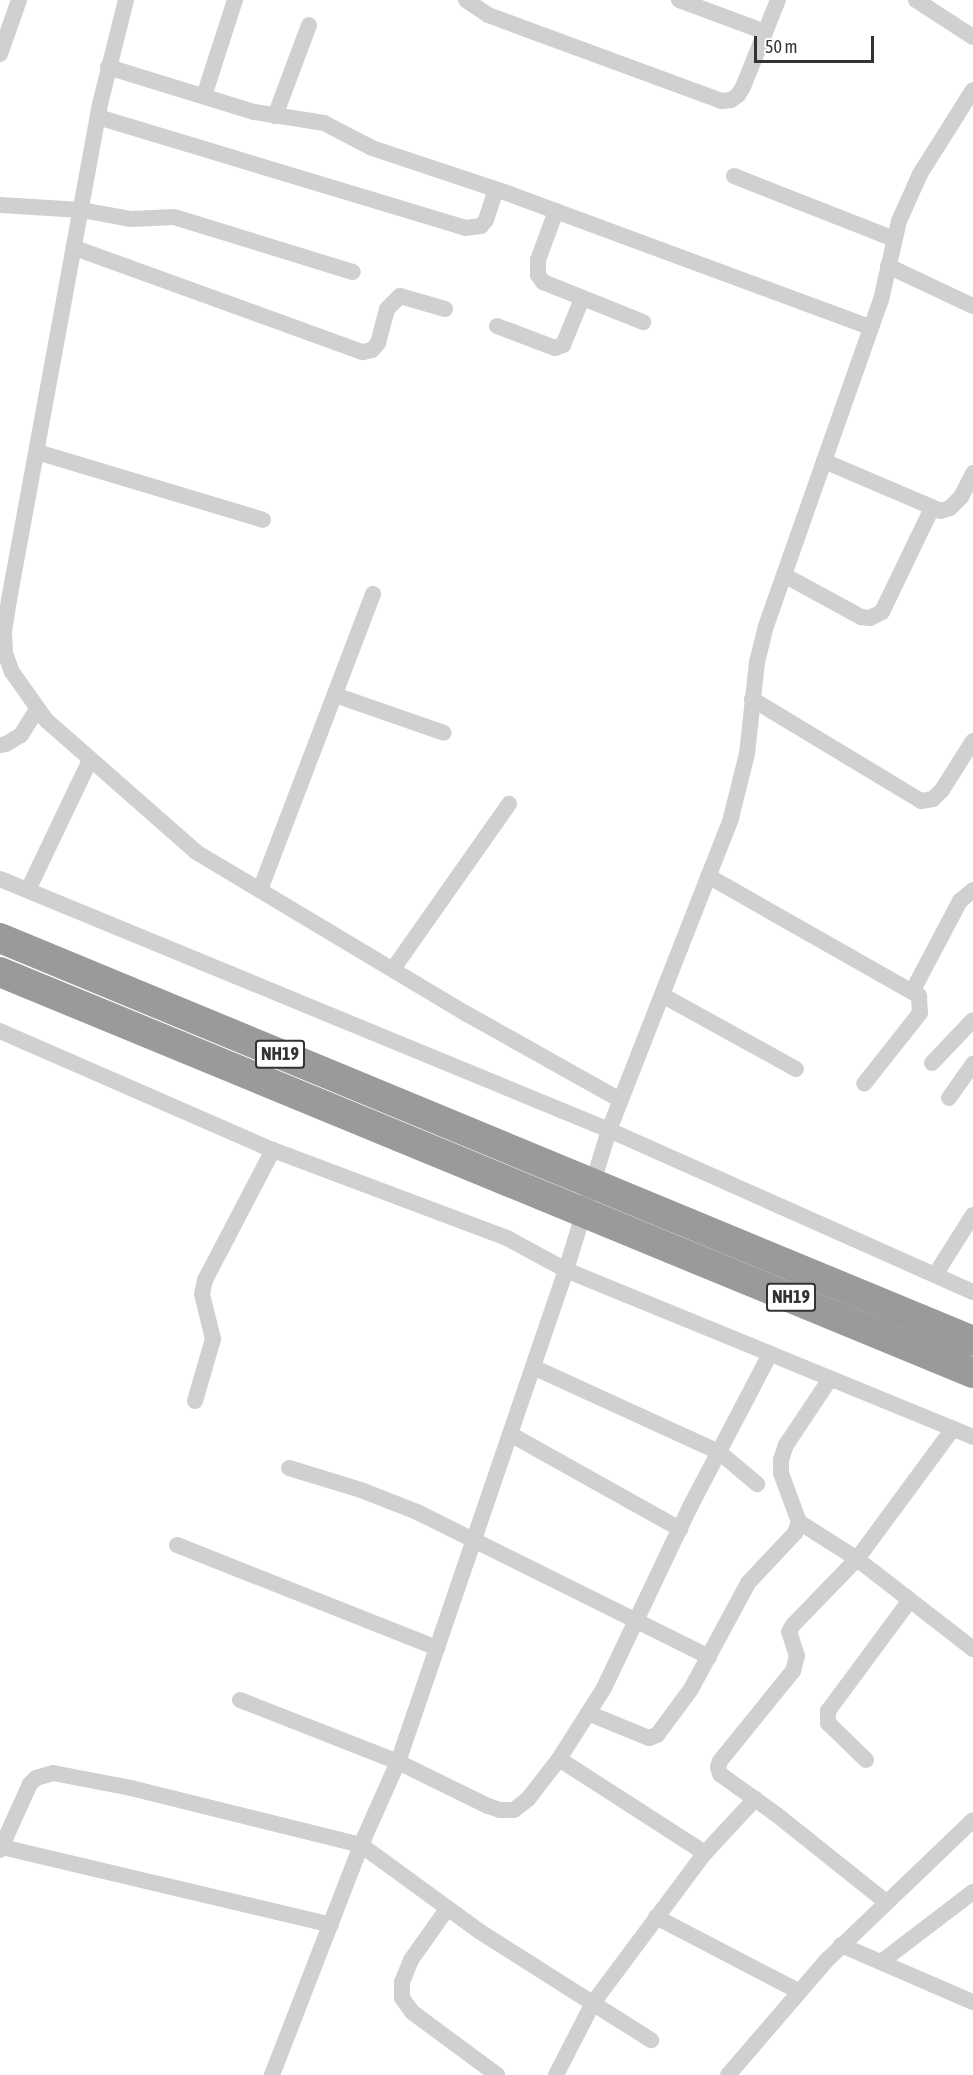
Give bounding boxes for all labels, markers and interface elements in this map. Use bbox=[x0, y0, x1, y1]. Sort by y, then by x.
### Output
scale bar bbox=[757, 24, 877, 62]
text: 50 m bbox=[765, 36, 797, 57]
road number: NH19 bbox=[254, 1039, 306, 1069]
road number: NH19 bbox=[766, 1282, 816, 1312]

